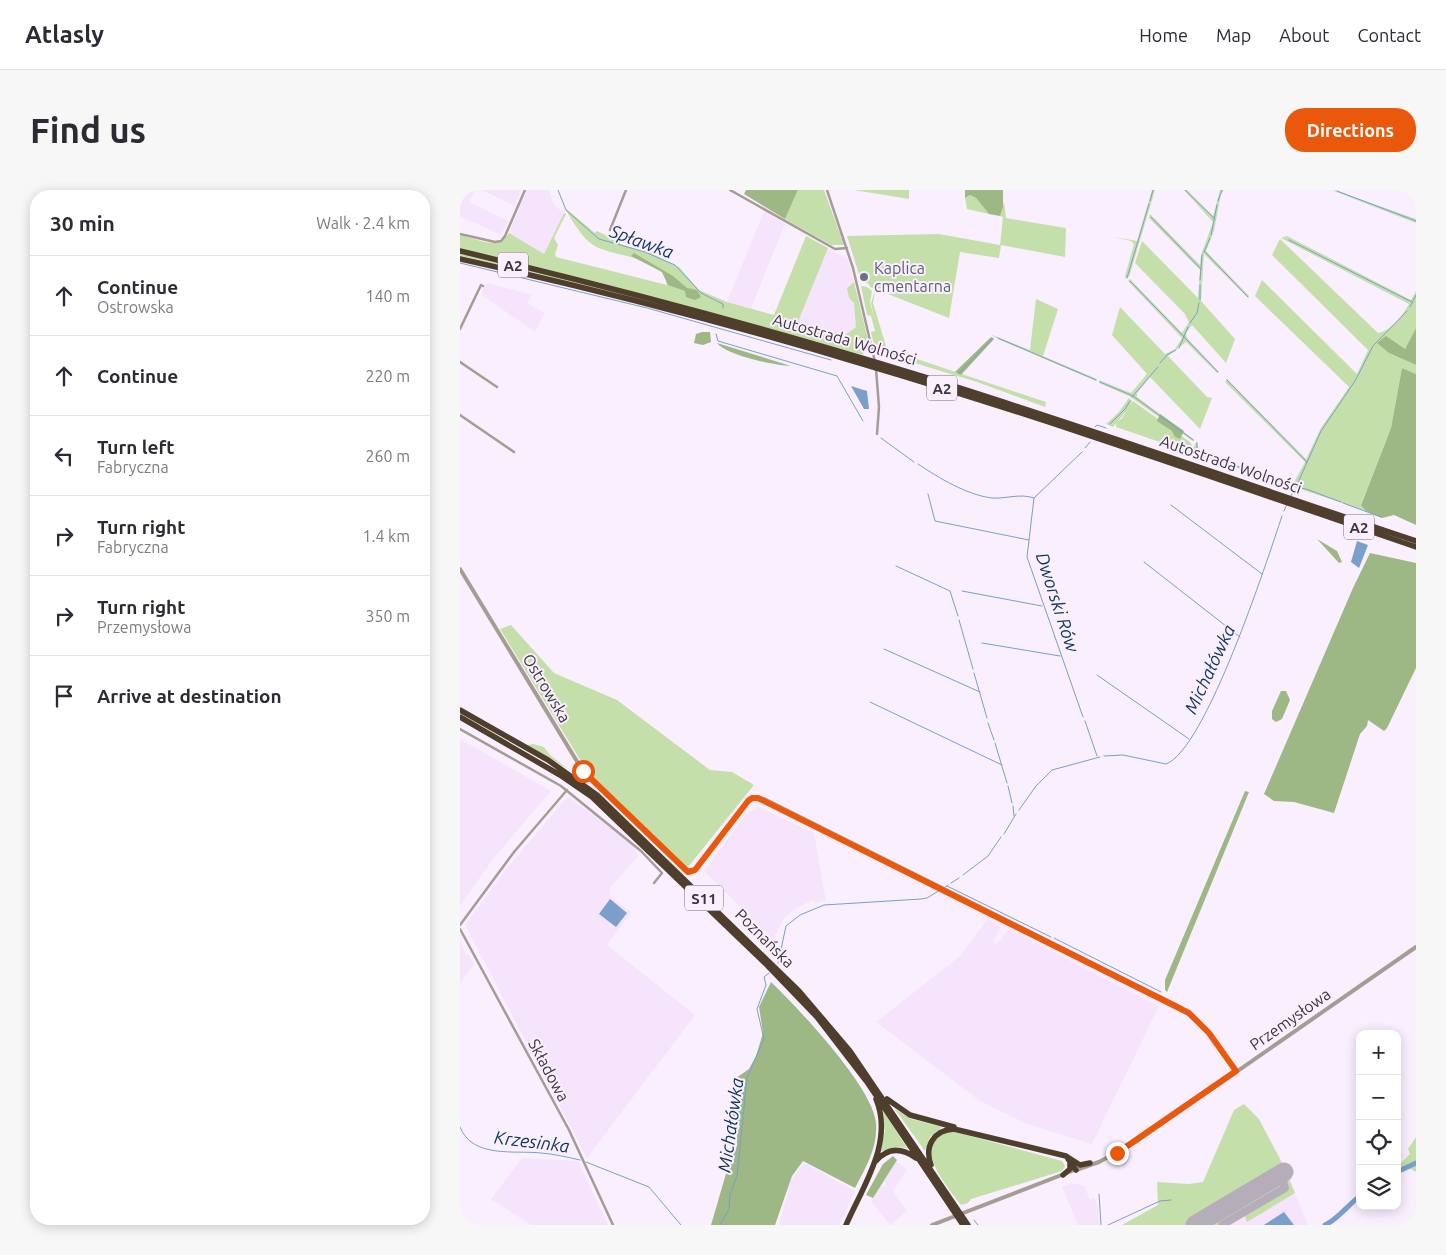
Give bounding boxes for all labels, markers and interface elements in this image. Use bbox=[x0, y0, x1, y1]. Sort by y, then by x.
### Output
text: Atlasly bbox=[25, 21, 104, 48]
text: Home bbox=[1139, 25, 1188, 45]
text: Map bbox=[1216, 25, 1251, 45]
text: About bbox=[1279, 25, 1329, 45]
text: Contact bbox=[1357, 25, 1421, 45]
button: Directions bbox=[1285, 108, 1416, 152]
text: Find us bbox=[30, 110, 146, 150]
text: 30 min bbox=[50, 211, 115, 235]
text: Walk · 2.4 km bbox=[316, 214, 410, 232]
water label: Spławka bbox=[607, 220, 677, 262]
road number: A2 bbox=[498, 252, 528, 278]
place label: Kaplica cmentarna bbox=[874, 259, 951, 295]
marker: Kaplica cmentarna bbox=[858, 271, 870, 283]
text: Continue bbox=[97, 276, 178, 298]
icon: ahead bbox=[50, 282, 78, 310]
text: 140 m bbox=[365, 287, 410, 305]
text: Ostrowska bbox=[97, 298, 174, 316]
street label: Autostrada Wolności bbox=[771, 310, 919, 368]
icon: ahead bbox=[50, 362, 78, 390]
text: Continue bbox=[97, 365, 178, 387]
text: 220 m bbox=[365, 367, 410, 385]
road number: A2 bbox=[927, 376, 957, 400]
street label: Autostrada Wolności bbox=[1158, 431, 1304, 497]
text: Turn left bbox=[97, 436, 175, 458]
icon: left bbox=[50, 442, 78, 470]
text: 260 m bbox=[365, 447, 410, 465]
text: Fabryczna bbox=[97, 458, 169, 476]
road number: A2 bbox=[1344, 514, 1374, 540]
text: Turn right bbox=[97, 516, 185, 538]
icon: right bbox=[50, 522, 78, 550]
text: 1.4 km bbox=[362, 527, 410, 545]
text: Fabryczna bbox=[97, 538, 169, 556]
water label: Dworski Rów bbox=[1033, 550, 1084, 655]
text: Turn right bbox=[97, 596, 185, 618]
icon: right bbox=[50, 602, 78, 630]
text: 350 m bbox=[365, 607, 410, 625]
text: Przemysłowa bbox=[97, 618, 191, 636]
water label: Michałówka bbox=[1180, 621, 1238, 716]
street label: Ostrowska bbox=[520, 650, 574, 726]
icon: arrive bbox=[50, 682, 78, 710]
text: Arrive at destination bbox=[97, 685, 282, 707]
route start bbox=[572, 760, 595, 783]
road number: S11 bbox=[685, 886, 723, 910]
street label: Poznańska bbox=[732, 905, 798, 971]
street label: Przemysłowa bbox=[1246, 985, 1334, 1053]
map controls bbox=[1356, 1030, 1401, 1210]
button: + bbox=[1356, 1030, 1401, 1075]
street label: Składowa bbox=[525, 1036, 573, 1104]
button: − bbox=[1356, 1075, 1401, 1120]
water label: Michałówka bbox=[713, 1076, 747, 1174]
button: locate bbox=[1356, 1120, 1401, 1165]
water label: Krzesinka bbox=[493, 1126, 571, 1156]
route end bbox=[1106, 1142, 1129, 1165]
button: layers bbox=[1356, 1165, 1401, 1210]

